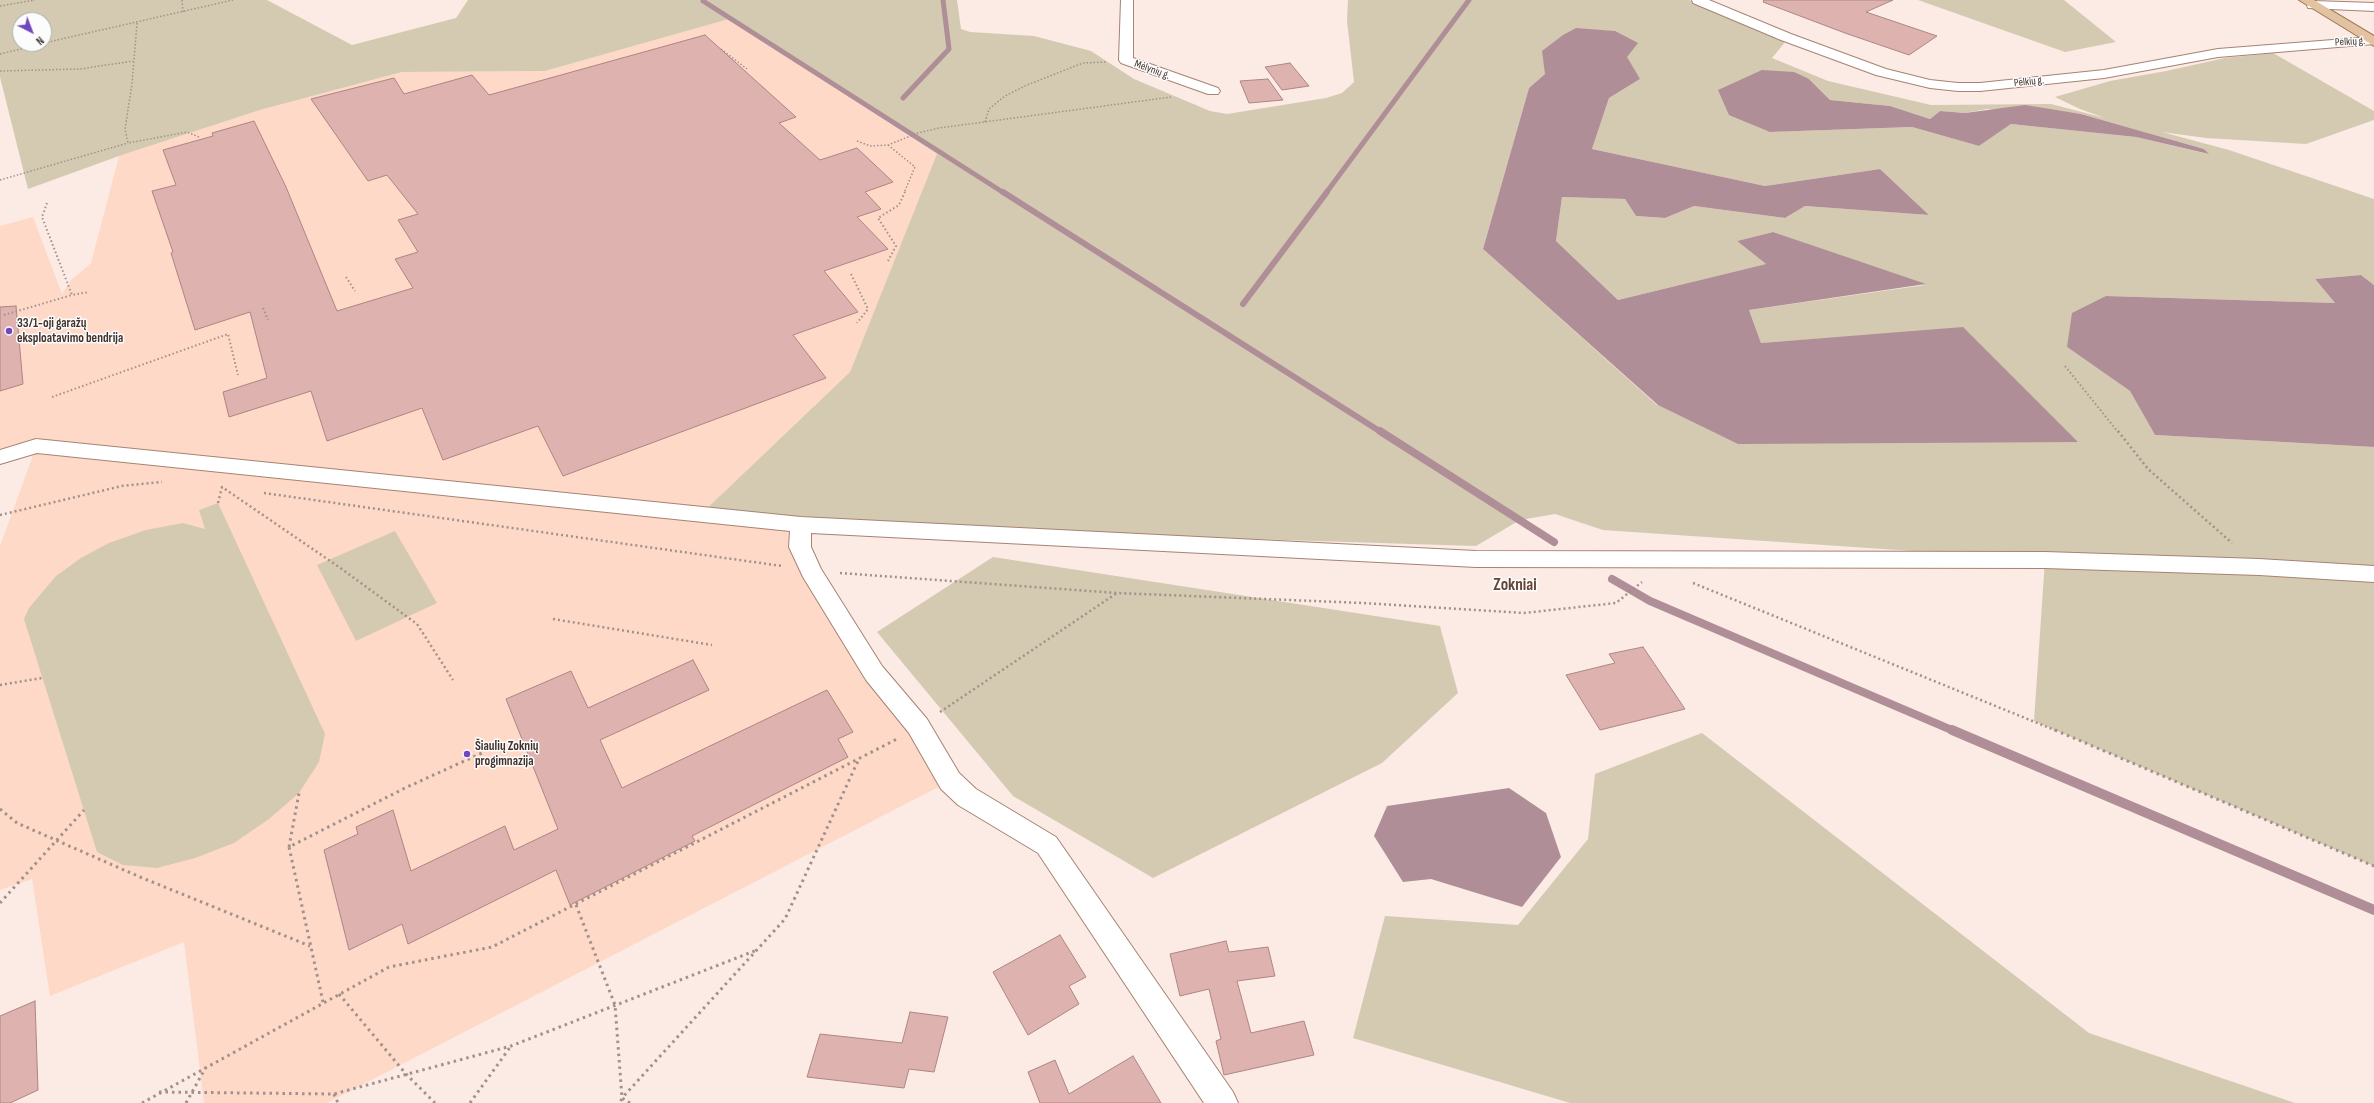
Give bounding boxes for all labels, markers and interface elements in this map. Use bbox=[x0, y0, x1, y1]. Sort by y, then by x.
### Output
north arrow bbox=[12, 12, 52, 52]
text: N bbox=[33, 34, 46, 47]
street label: Pelkių g. bbox=[2335, 35, 2365, 49]
street label: Mėlynių g. bbox=[1132, 58, 1172, 82]
street label: Pelkių g. bbox=[2013, 74, 2045, 90]
place label: 33/1-oji garažų eksploatavimo bendrija bbox=[17, 316, 123, 347]
marker: 33/1-oji garažų eksploatavimo bendrija bbox=[4, 326, 14, 336]
district label: Zokniai bbox=[1493, 576, 1537, 596]
place label: Šiaulių Zoknių progimnazija bbox=[475, 739, 538, 770]
marker: Šiaulių Zoknių progimnazija bbox=[462, 749, 472, 759]

